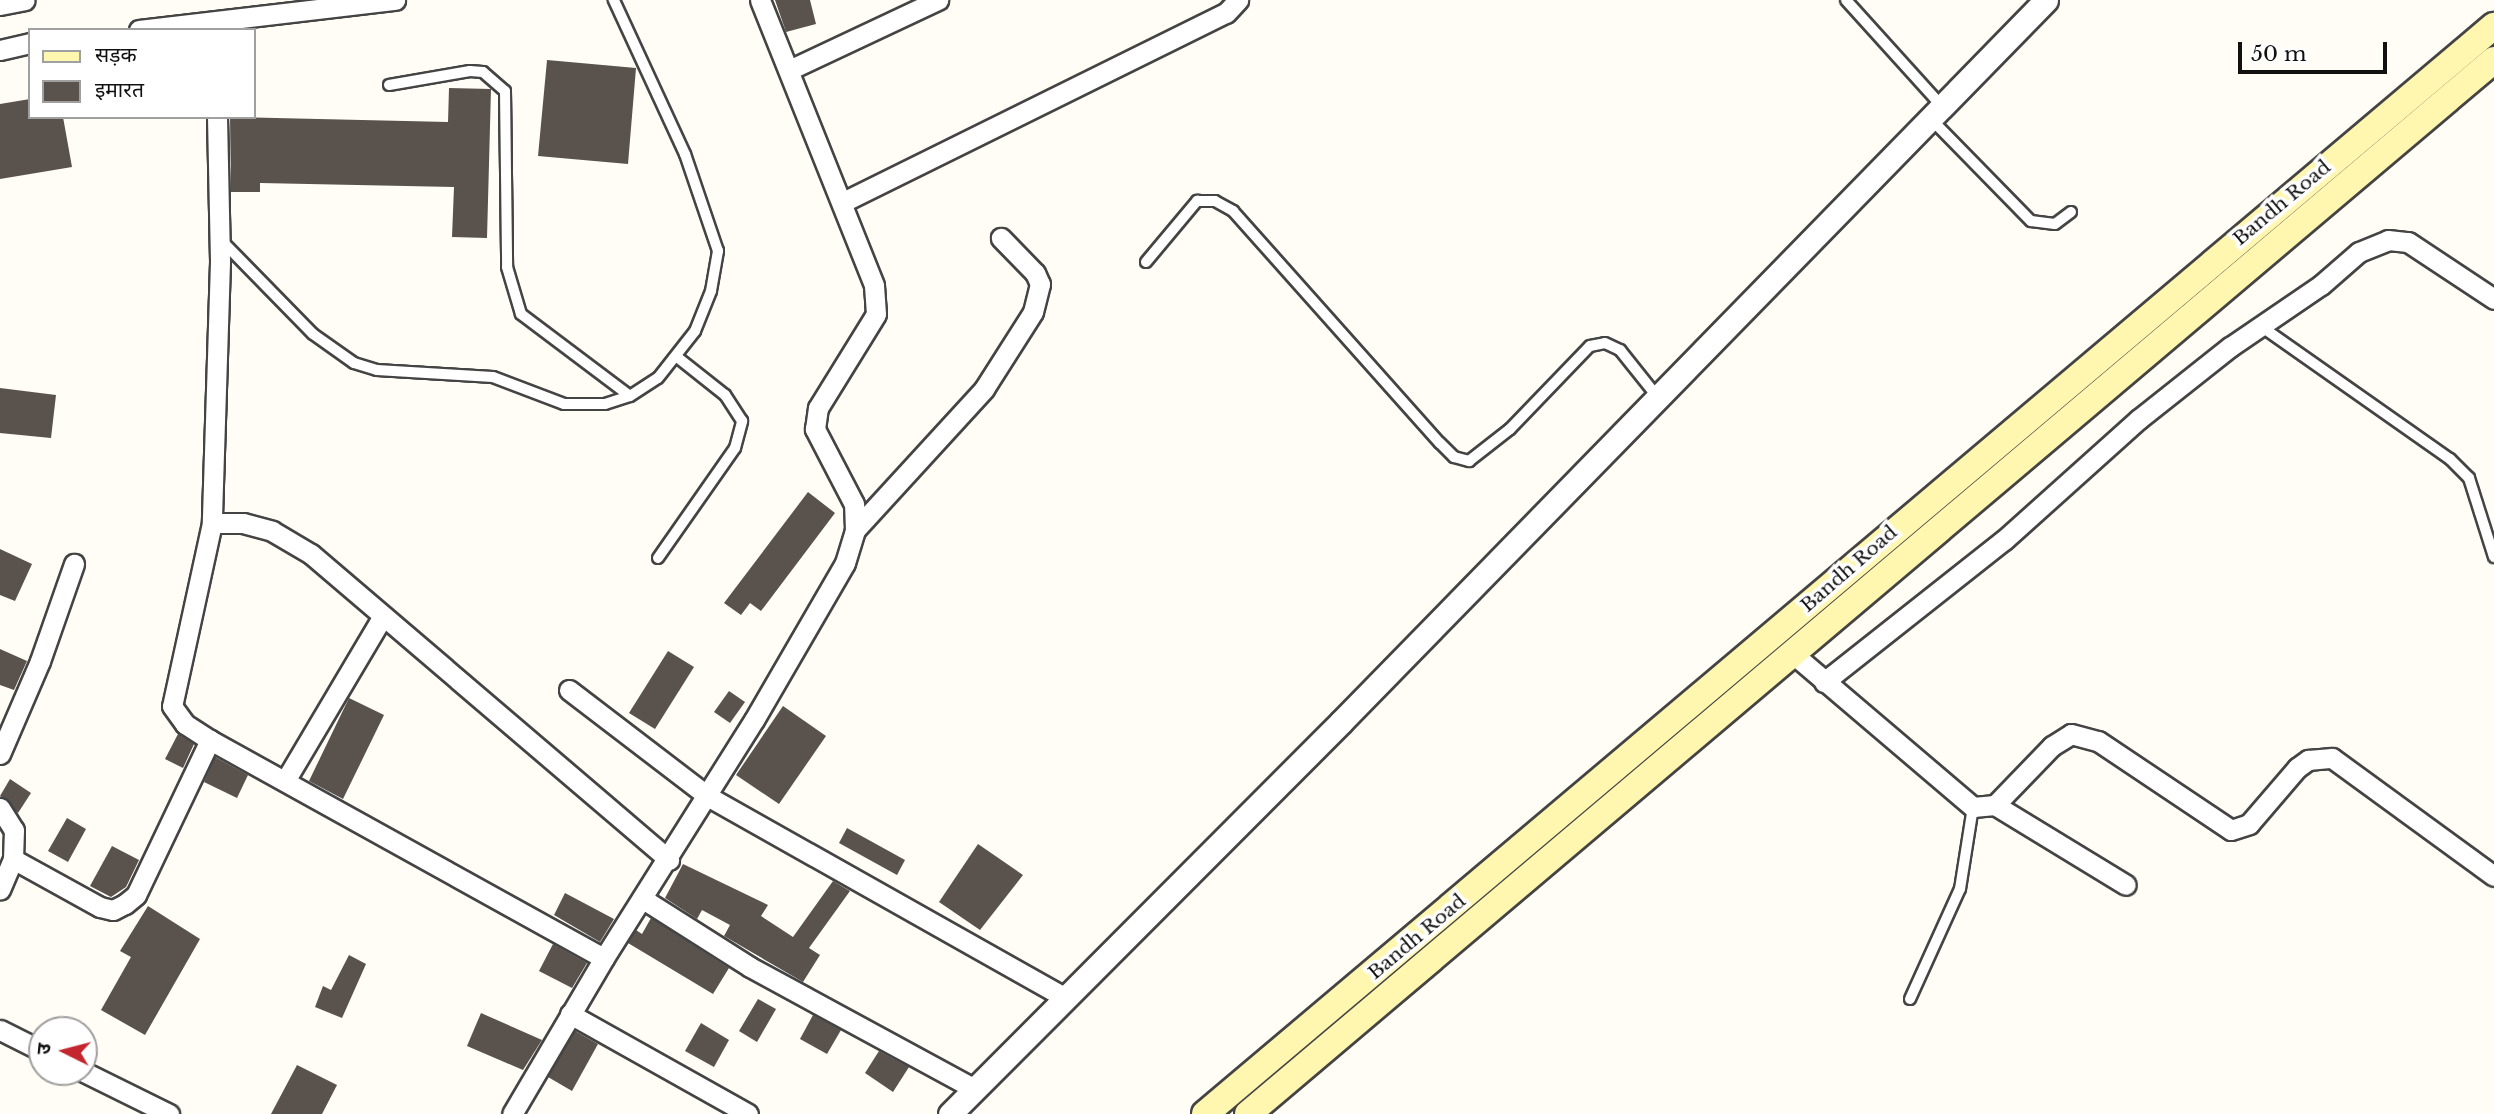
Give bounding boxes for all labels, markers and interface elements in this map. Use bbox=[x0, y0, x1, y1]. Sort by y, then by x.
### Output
legend bbox=[28, 28, 256, 119]
scale bar bbox=[2242, 28, 2391, 72]
text: 50 m bbox=[2251, 41, 2306, 67]
text: सड़क bbox=[95, 42, 137, 68]
text: इमारत bbox=[95, 77, 144, 103]
street label: Bandh Road bbox=[2229, 156, 2335, 250]
street label: Bandh Road bbox=[1796, 521, 1902, 617]
street label: Bandh Road bbox=[1364, 890, 1470, 984]
north arrow bbox=[28, 1016, 98, 1086]
text: उ bbox=[32, 1042, 56, 1056]

